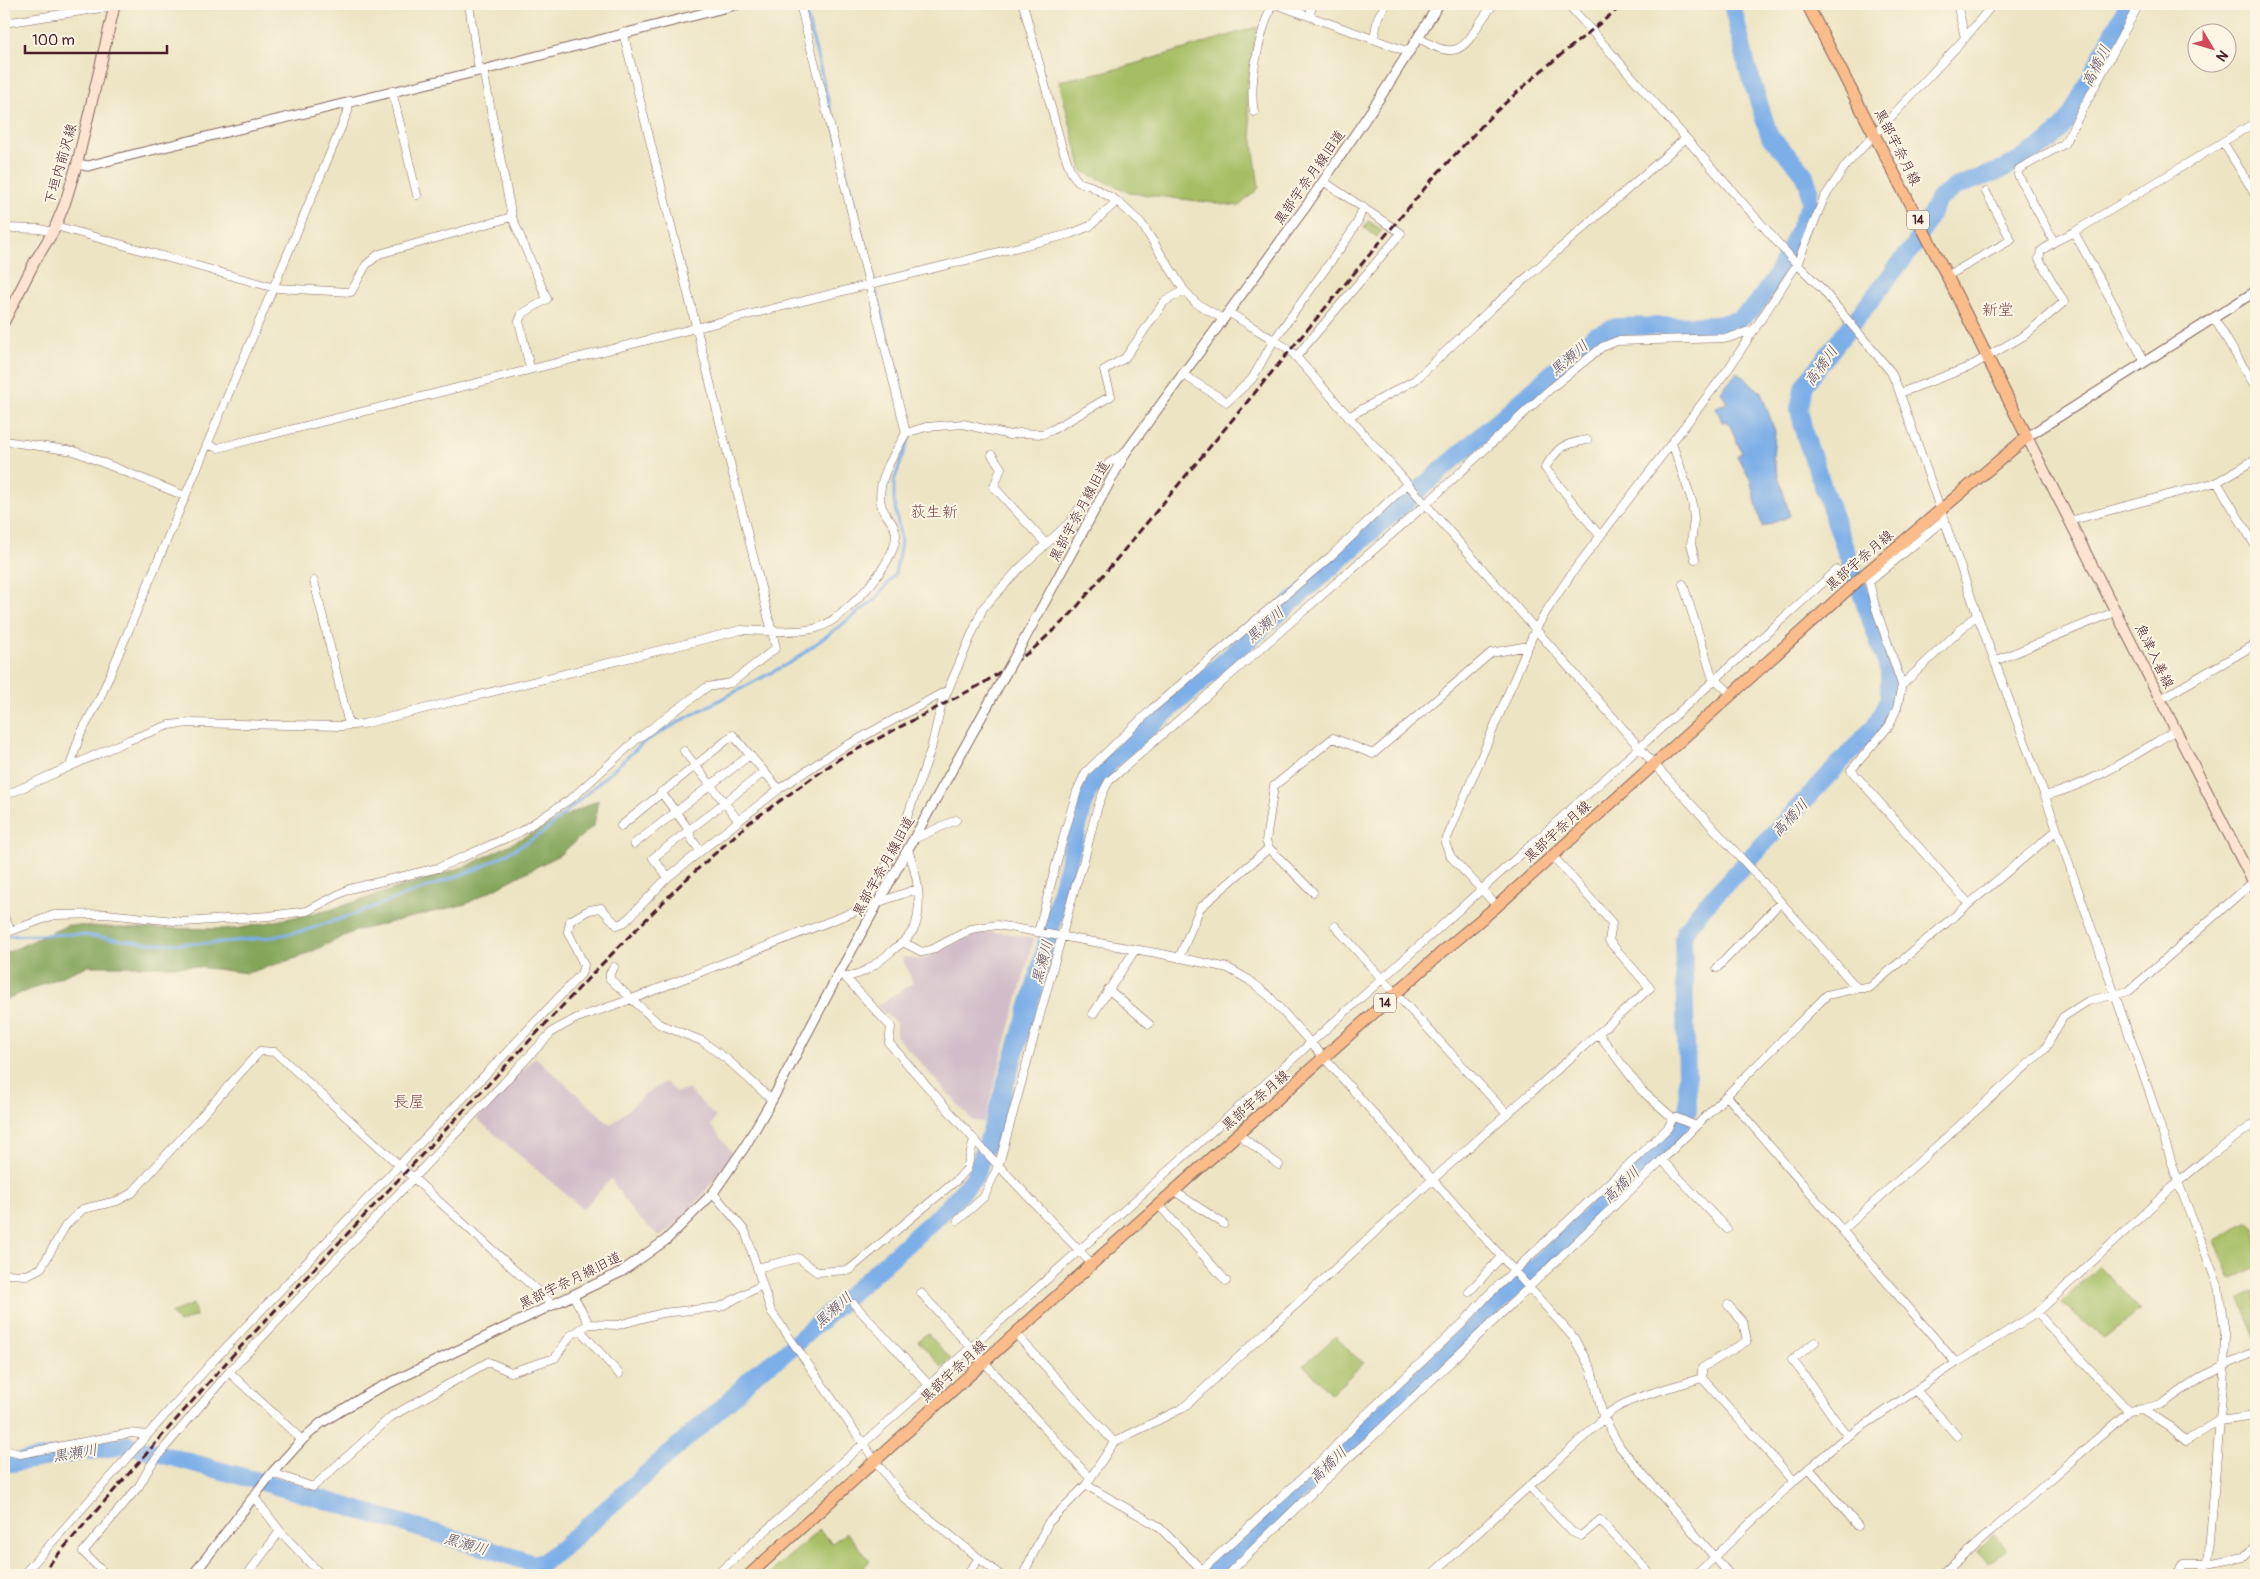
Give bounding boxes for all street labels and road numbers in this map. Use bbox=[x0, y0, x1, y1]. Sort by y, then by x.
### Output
street label: 黒部宇奈月線 bbox=[1871, 106, 1924, 189]
street label: 下垣内前沢線 bbox=[41, 121, 80, 207]
street label: 黒部宇奈月線旧道 bbox=[1270, 127, 1348, 228]
road number: 14 bbox=[1907, 210, 1929, 230]
street label: 黒部宇奈月線旧道 bbox=[1046, 458, 1113, 565]
street label: 黒部宇奈月線 bbox=[1822, 526, 1897, 594]
street label: 魚津入善線 bbox=[2132, 621, 2178, 691]
street label: 黒部宇奈月線 bbox=[1520, 797, 1594, 866]
street label: 黒部宇奈月線旧道 bbox=[849, 813, 918, 919]
road number: 14 bbox=[1374, 994, 1396, 1012]
street label: 黒部宇奈月線 bbox=[1218, 1066, 1293, 1134]
street label: 黒部宇奈月線旧道 bbox=[516, 1248, 624, 1313]
street label: 黒部宇奈月線 bbox=[917, 1337, 990, 1406]

